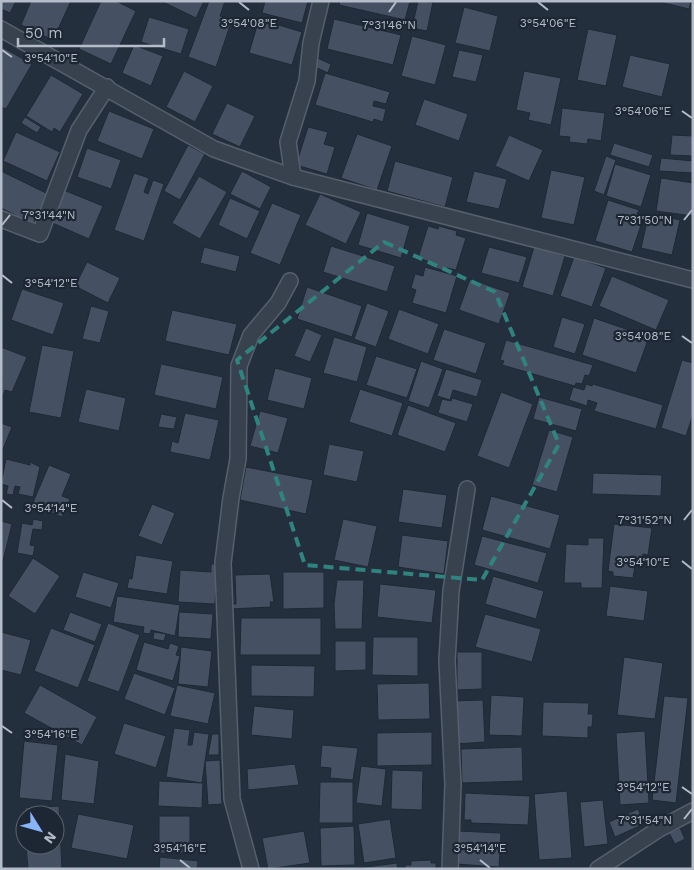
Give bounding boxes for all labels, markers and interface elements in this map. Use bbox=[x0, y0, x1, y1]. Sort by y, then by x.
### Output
scale bar bbox=[18, 15, 164, 47]
text: 3°54'08"E bbox=[221, 16, 278, 30]
text: 3°54'06"E bbox=[520, 16, 576, 30]
text: 7°31'46"N bbox=[362, 18, 416, 32]
text: 50 m bbox=[25, 24, 62, 42]
text: 3°54'10"E bbox=[24, 51, 78, 65]
text: 3°54'06"E bbox=[615, 104, 671, 118]
text: 7°31'44"N bbox=[22, 208, 76, 222]
text: 7°31'50"N bbox=[618, 213, 672, 227]
text: 3°54'12"E bbox=[24, 276, 78, 290]
text: 3°54'08"E bbox=[615, 329, 672, 343]
text: 3°54'14"E bbox=[25, 501, 78, 515]
text: 7°31'52"N bbox=[618, 513, 672, 527]
text: 3°54'10"E bbox=[616, 555, 670, 569]
text: 3°54'16"E bbox=[24, 727, 78, 741]
text: 3°54'12"E bbox=[616, 780, 670, 794]
north arrow bbox=[15, 805, 65, 855]
text: 7°31'54"N bbox=[618, 813, 672, 827]
text: N bbox=[41, 829, 60, 847]
text: 3°54'16"E bbox=[153, 841, 207, 855]
text: 3°54'14"E bbox=[454, 841, 507, 855]

